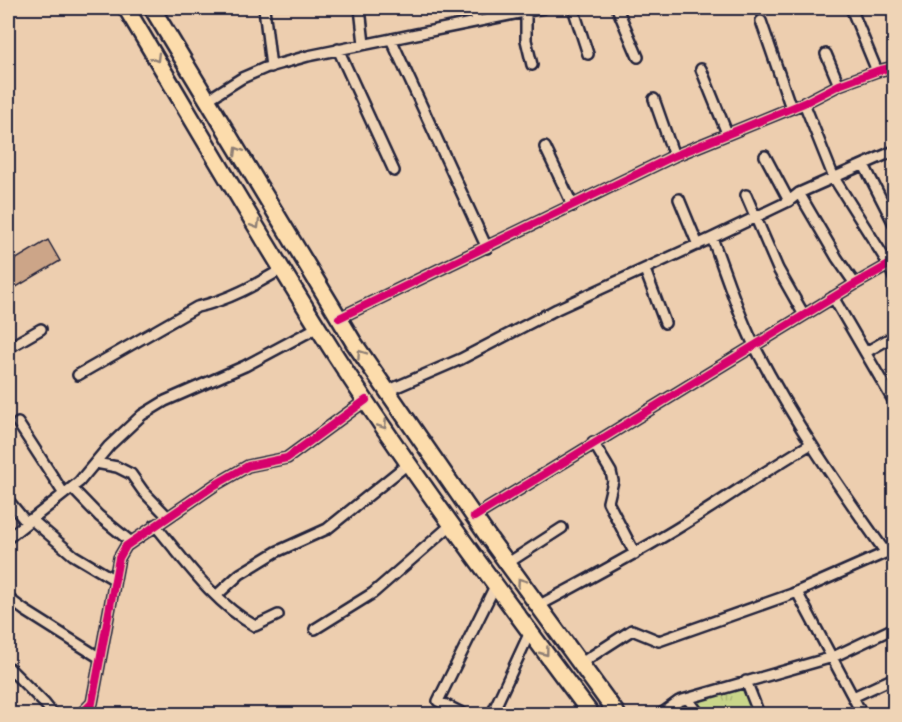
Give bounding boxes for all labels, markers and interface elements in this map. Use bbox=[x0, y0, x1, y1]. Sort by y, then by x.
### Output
one-way arrow bbox=[148, 52, 160, 62]
one-way arrow bbox=[234, 147, 246, 157]
one-way arrow bbox=[248, 219, 260, 229]
one-way arrow bbox=[357, 349, 368, 360]
one-way arrow bbox=[376, 418, 387, 429]
one-way arrow bbox=[517, 578, 528, 589]
one-way arrow bbox=[538, 646, 549, 657]

